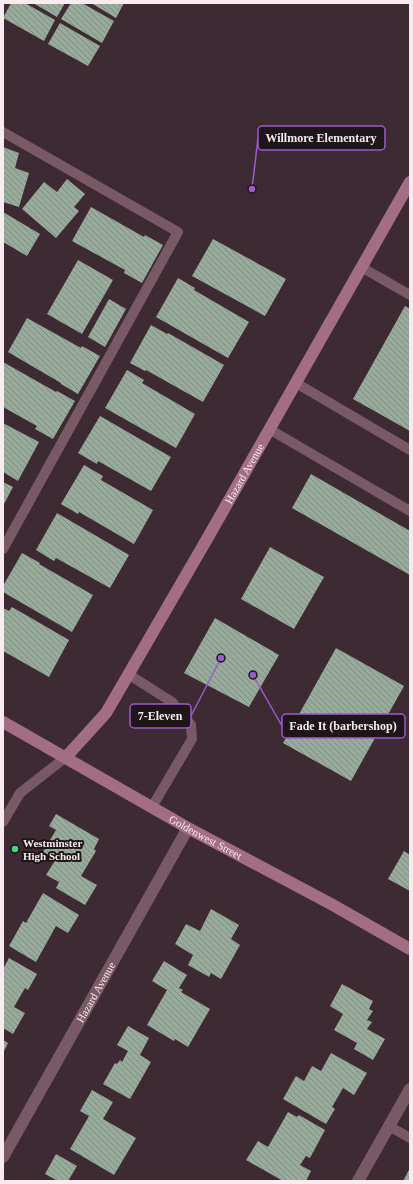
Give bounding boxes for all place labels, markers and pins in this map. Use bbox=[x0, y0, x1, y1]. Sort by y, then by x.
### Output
callout: Willmore Elementary bbox=[258, 126, 385, 150]
callout: 7-Eleven bbox=[130, 704, 191, 728]
callout: Fade It (barbershop) bbox=[282, 714, 405, 738]
place label: Westminster High School bbox=[23, 837, 82, 862]
marker: Westminster High School bbox=[10, 844, 20, 854]

